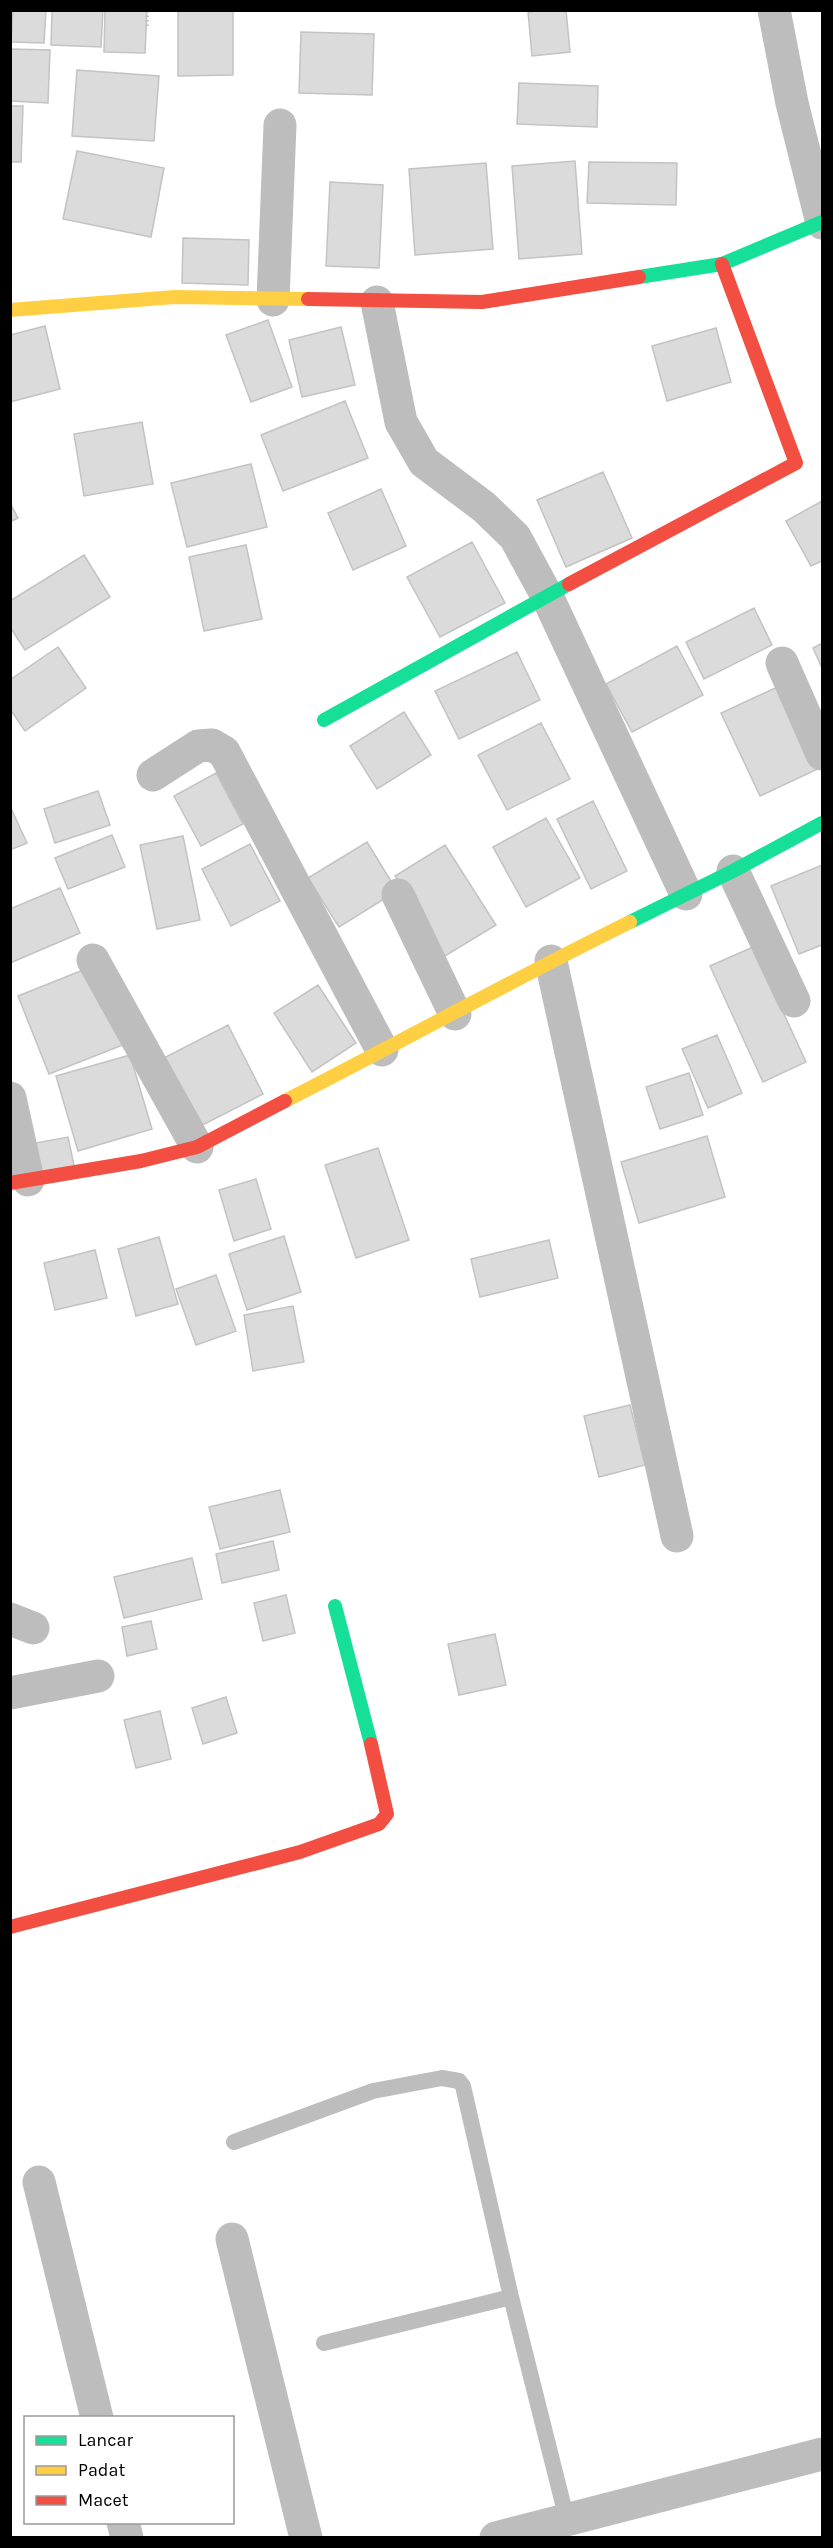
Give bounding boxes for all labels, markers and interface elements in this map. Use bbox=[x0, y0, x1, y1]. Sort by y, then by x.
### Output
legend bbox=[24, 2416, 234, 2524]
text: Lancar bbox=[78, 2429, 133, 2451]
text: Padat bbox=[78, 2459, 125, 2481]
text: Macet bbox=[78, 2489, 129, 2511]

